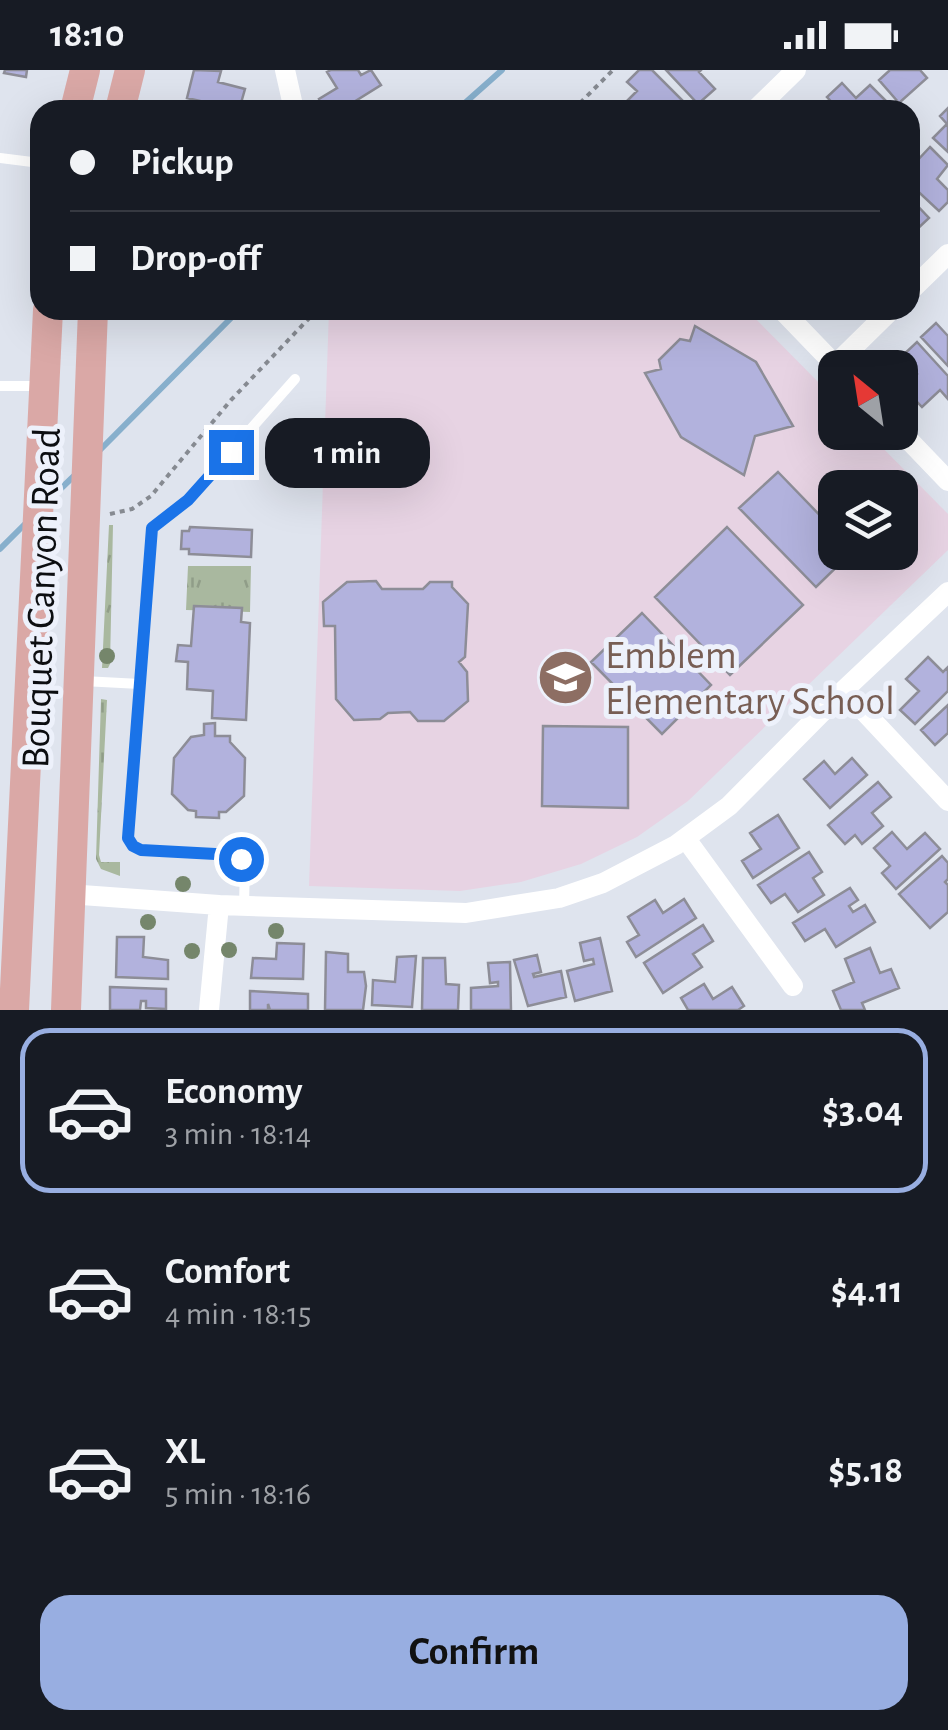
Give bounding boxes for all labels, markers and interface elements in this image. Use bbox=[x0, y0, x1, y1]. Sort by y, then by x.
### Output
text: 18:10 bbox=[50, 16, 125, 54]
text: Pickup bbox=[130, 144, 234, 182]
text: Drop-off bbox=[130, 240, 261, 278]
north arrow bbox=[818, 350, 918, 450]
map controls bbox=[818, 350, 918, 570]
callout: 1 min bbox=[266, 417, 431, 487]
street label: Bouquet Canyon Road bbox=[16, 427, 68, 769]
route end bbox=[209, 430, 254, 475]
text: 1 min bbox=[314, 437, 381, 469]
button: layers bbox=[818, 470, 918, 570]
place label: Emblem Elementary School bbox=[605, 636, 895, 722]
school or university icon: Emblem Elementary School bbox=[536, 647, 596, 707]
route start bbox=[219, 837, 264, 882]
icon: car bbox=[45, 1066, 135, 1156]
text: Economy bbox=[165, 1073, 303, 1111]
text: $3.04 bbox=[822, 1092, 903, 1130]
text: 3 min · 18:14 bbox=[165, 1118, 311, 1150]
icon: car bbox=[45, 1246, 135, 1336]
text: Comfort bbox=[165, 1253, 290, 1291]
text: $4.11 bbox=[831, 1272, 903, 1310]
text: 4 min · 18:15 bbox=[165, 1298, 311, 1330]
icon: car bbox=[45, 1426, 135, 1516]
text: XL bbox=[165, 1433, 205, 1471]
text: $5.18 bbox=[828, 1452, 903, 1490]
text: 5 min · 18:16 bbox=[165, 1478, 311, 1510]
button: Confirm bbox=[40, 1595, 908, 1710]

